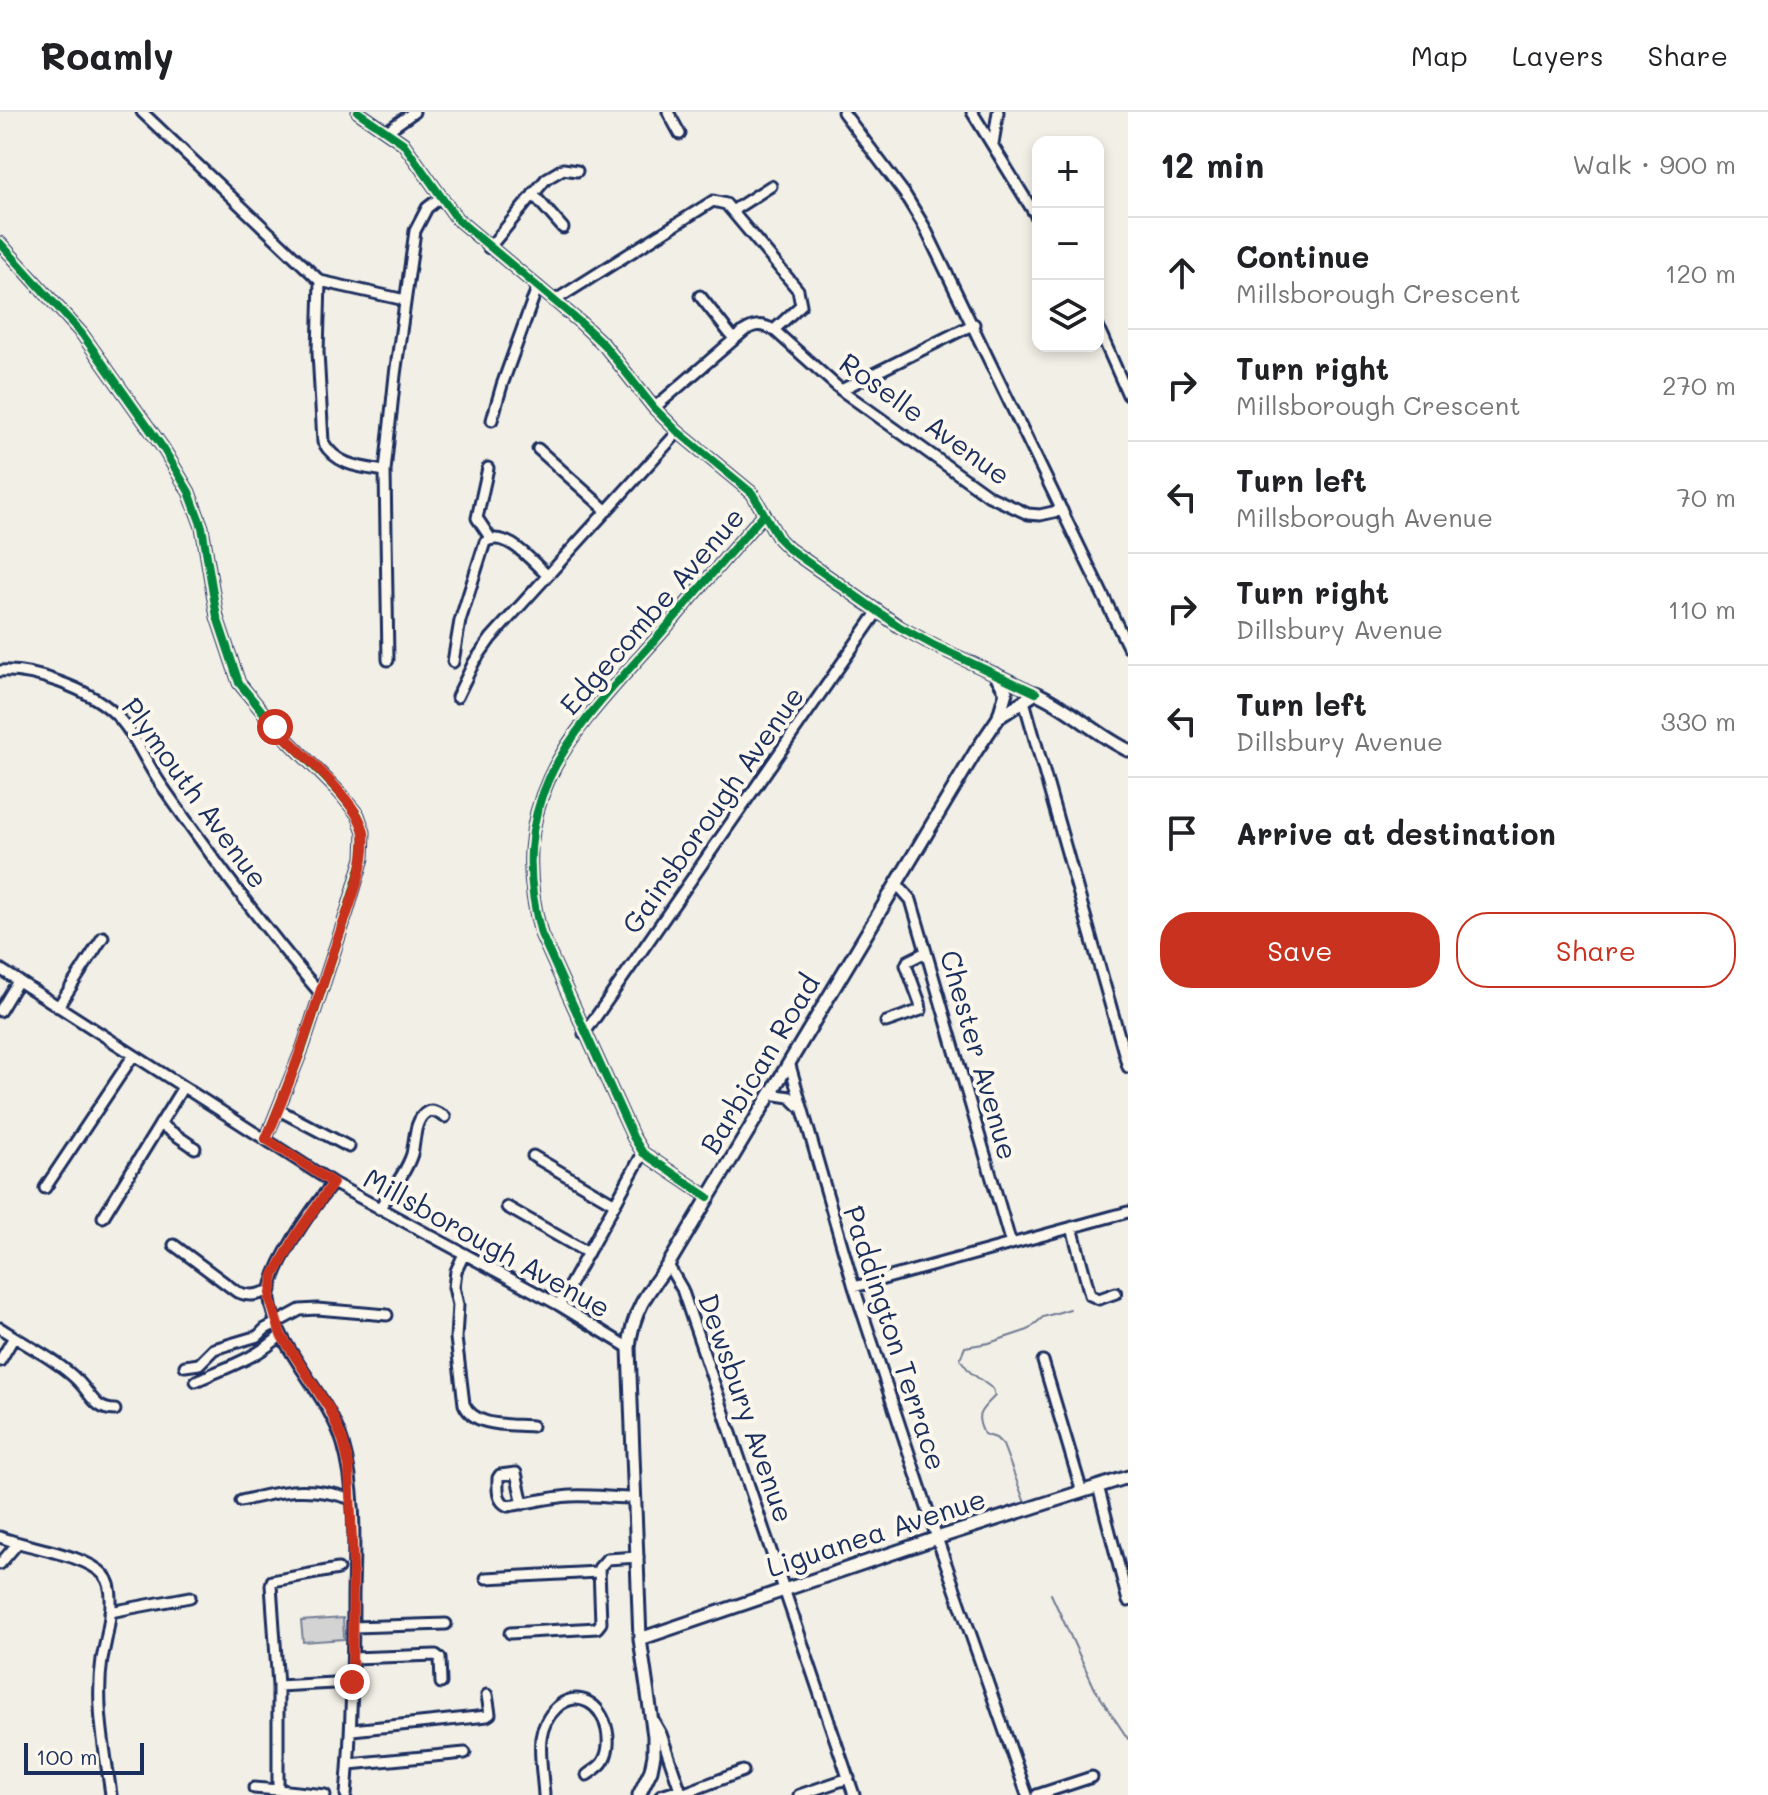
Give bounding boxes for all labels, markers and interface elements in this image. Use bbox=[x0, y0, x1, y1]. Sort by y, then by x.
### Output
text: Roamly bbox=[40, 30, 174, 80]
text: Map bbox=[1411, 37, 1468, 73]
text: Layers bbox=[1512, 37, 1604, 73]
text: Share bbox=[1648, 37, 1728, 73]
map controls bbox=[1032, 136, 1104, 352]
button: + bbox=[1032, 136, 1104, 208]
text: 12 min bbox=[1160, 142, 1264, 187]
text: Walk · 900 m bbox=[1572, 147, 1736, 181]
button: − bbox=[1032, 208, 1104, 280]
text: Continue bbox=[1236, 236, 1369, 276]
icon: ahead bbox=[1160, 251, 1204, 295]
text: 120 m bbox=[1665, 256, 1736, 290]
text: Millsborough Crescent bbox=[1236, 276, 1521, 310]
button: layers bbox=[1032, 280, 1104, 352]
street label: Roselle Avenue bbox=[833, 344, 1018, 492]
text: Turn right bbox=[1236, 348, 1389, 388]
icon: right bbox=[1160, 363, 1204, 407]
text: 270 m bbox=[1662, 368, 1736, 402]
text: Millsborough Crescent bbox=[1236, 388, 1521, 422]
text: Turn left bbox=[1236, 460, 1367, 500]
icon: left bbox=[1160, 475, 1204, 519]
text: 70 m bbox=[1676, 480, 1736, 514]
street label: Edgecombe Avenue bbox=[551, 499, 751, 722]
text: Millsborough Avenue bbox=[1236, 500, 1493, 534]
text: Turn right bbox=[1236, 572, 1389, 612]
icon: right bbox=[1160, 587, 1204, 631]
text: 110 m bbox=[1668, 592, 1736, 626]
text: Dillsbury Avenue bbox=[1236, 612, 1443, 646]
street label: Gainsborough Avenue bbox=[613, 679, 811, 940]
text: Turn left bbox=[1236, 684, 1367, 724]
street label: Plymouth Avenue bbox=[115, 690, 277, 895]
icon: left bbox=[1160, 699, 1204, 743]
text: 330 m bbox=[1660, 704, 1736, 738]
route start bbox=[257, 709, 293, 745]
text: Dillsbury Avenue bbox=[1236, 724, 1443, 758]
icon: arrive bbox=[1160, 811, 1204, 855]
text: Arrive at destination bbox=[1236, 813, 1556, 853]
button: Save bbox=[1160, 912, 1440, 988]
button: Share bbox=[1456, 912, 1736, 988]
street label: Chester Avenue bbox=[933, 946, 1027, 1164]
street label: Barbican Road bbox=[691, 967, 827, 1160]
street label: Millsborough Avenue bbox=[358, 1159, 617, 1325]
street label: Paddington Terrace bbox=[836, 1201, 956, 1475]
street label: Dewsbury Avenue bbox=[691, 1289, 803, 1527]
street label: Liguanea Avenue bbox=[762, 1480, 990, 1584]
route end bbox=[334, 1664, 370, 1700]
scale bar bbox=[24, 1739, 144, 1775]
text: 100 m bbox=[36, 1742, 98, 1771]

